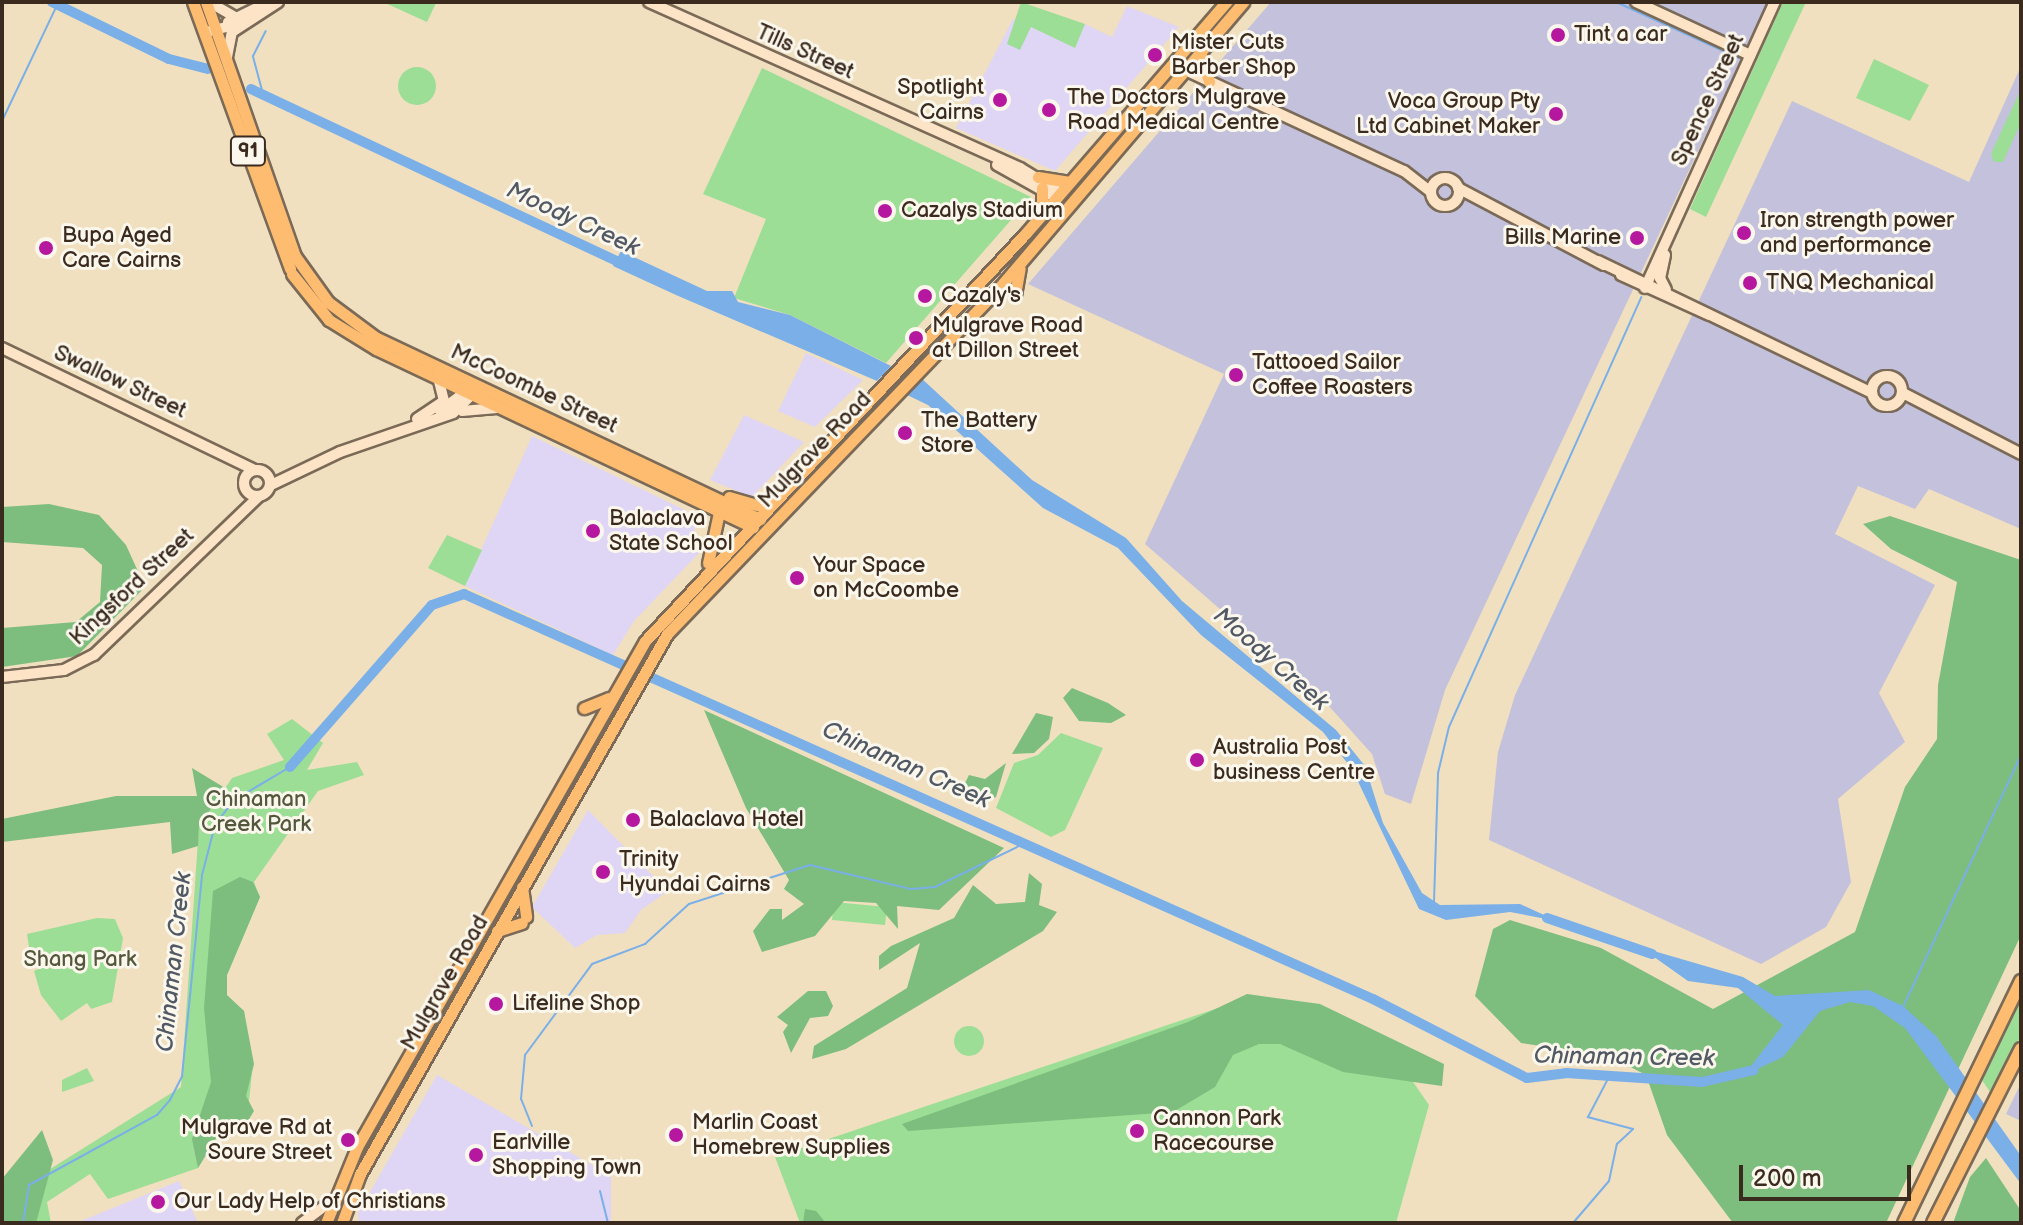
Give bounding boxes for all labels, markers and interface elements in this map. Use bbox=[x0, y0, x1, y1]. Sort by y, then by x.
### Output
street label: Tills Street bbox=[752, 19, 858, 85]
place label: Tint a car bbox=[1574, 22, 1667, 48]
marker: Tint a car bbox=[1549, 26, 1567, 44]
place label: Mister Cuts Barber Shop bbox=[1171, 29, 1297, 80]
street label: Spence Street bbox=[1666, 30, 1750, 170]
marker: Mister Cuts Barber Shop bbox=[1146, 46, 1164, 64]
place label: Spotlight Cairns bbox=[897, 74, 984, 126]
place label: The Doctors Mulgrave Road Medical Centre bbox=[1067, 84, 1286, 136]
place label: Voca Group Pty Ltd Cabinet Maker bbox=[1356, 88, 1540, 140]
marker: Spotlight Cairns bbox=[991, 91, 1009, 109]
marker: The Doctors Mulgrave Road Medical Centre bbox=[1038, 99, 1060, 121]
marker: Voca Group Pty Ltd Cabinet Maker bbox=[1547, 105, 1565, 123]
road number: 91 bbox=[228, 135, 268, 167]
water label: Moody Creek bbox=[501, 175, 645, 263]
place label: Cazalys Stadium bbox=[901, 198, 1063, 224]
marker: Cazalys Stadium bbox=[876, 202, 894, 220]
place label: Iron strength power and performance bbox=[1760, 207, 1954, 258]
place label: Bupa Aged Care Cairns bbox=[62, 222, 181, 274]
marker: Iron strength power and performance bbox=[1735, 224, 1753, 242]
place label: Bills Marine bbox=[1504, 225, 1621, 251]
marker: Bills Marine bbox=[1628, 229, 1646, 247]
marker: Bupa Aged Care Cairns bbox=[37, 239, 55, 257]
place label: TNQ Mechanical bbox=[1766, 270, 1934, 296]
marker: TNQ Mechanical bbox=[1741, 274, 1759, 292]
place label: Cazaly's bbox=[941, 283, 1021, 309]
marker: Cazaly's bbox=[916, 287, 934, 305]
place label: Mulgrave Road at Dillon Street bbox=[932, 312, 1083, 364]
marker: Mulgrave Road at Dillon Street bbox=[907, 329, 925, 347]
street label: McCoombe Street bbox=[446, 339, 622, 439]
street label: Swallow Street bbox=[49, 340, 191, 424]
place label: Tattooed Sailor Coffee Roasters bbox=[1252, 349, 1413, 400]
marker: Tattooed Sailor Coffee Roasters bbox=[1227, 366, 1245, 384]
street label: Mulgrave Road bbox=[753, 386, 877, 514]
place label: The Battery Store bbox=[921, 407, 1037, 458]
marker: The Battery Store bbox=[896, 424, 914, 442]
place label: Balaclava State School bbox=[609, 505, 733, 556]
marker: Balaclava State School bbox=[584, 522, 602, 540]
street label: Kingsford Street bbox=[64, 523, 200, 651]
place label: Your Space on McCoombe bbox=[813, 552, 959, 604]
marker: Your Space on McCoombe bbox=[788, 569, 806, 587]
water label: Moody Creek bbox=[1207, 601, 1335, 717]
water label: Chinaman Creek bbox=[817, 715, 995, 815]
place label: Australia Post business Centre bbox=[1213, 734, 1375, 786]
marker: Australia Post business Centre bbox=[1188, 751, 1206, 769]
park label: Chinaman Creek Park bbox=[201, 786, 311, 838]
place label: Balaclava Hotel bbox=[649, 807, 804, 833]
marker: Balaclava Hotel bbox=[624, 811, 642, 829]
place label: Trinity Hyundai Cairns bbox=[619, 846, 770, 898]
marker: Trinity Hyundai Cairns bbox=[594, 863, 612, 881]
water label: Chinaman Creek bbox=[150, 871, 198, 1053]
street label: Mulgrave Road bbox=[396, 911, 494, 1055]
park label: Shang Park bbox=[23, 947, 137, 973]
place label: Lifeline Shop bbox=[512, 991, 641, 1017]
marker: Lifeline Shop bbox=[487, 995, 505, 1013]
water label: Chinaman Creek bbox=[1533, 1041, 1715, 1073]
place label: Cannon Park Racecourse bbox=[1153, 1105, 1281, 1156]
place label: Marlin Coast Homebrew Supplies bbox=[692, 1109, 891, 1160]
place label: Mulgrave Rd at Soure Street bbox=[181, 1114, 332, 1166]
marker: Cannon Park Racecourse bbox=[1128, 1122, 1146, 1140]
marker: Marlin Coast Homebrew Supplies bbox=[667, 1126, 685, 1144]
place label: Earlville Shopping Town bbox=[492, 1129, 642, 1180]
marker: Mulgrave Rd at Soure Street bbox=[339, 1131, 357, 1149]
marker: Earlville Shopping Town bbox=[467, 1146, 485, 1164]
scale bar bbox=[1743, 1149, 1915, 1199]
text: 200 m bbox=[1753, 1164, 1822, 1193]
place label: Our Lady Help of Christians bbox=[174, 1189, 447, 1215]
marker: Our Lady Help of Christians bbox=[149, 1193, 167, 1211]

